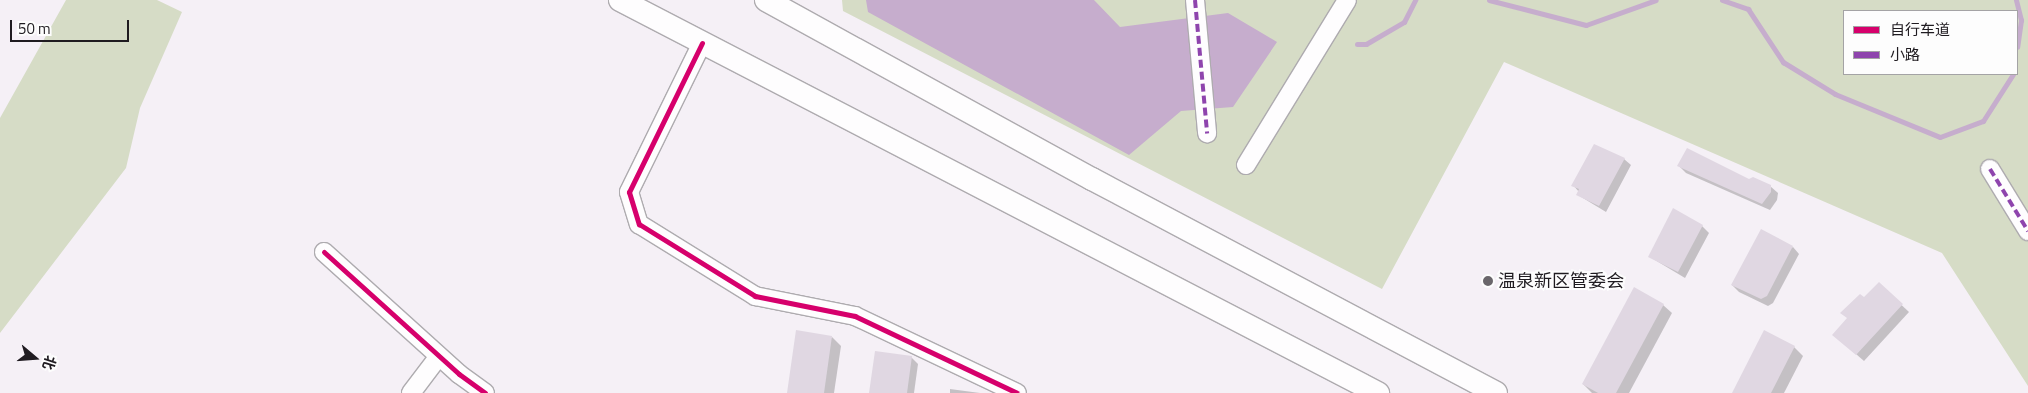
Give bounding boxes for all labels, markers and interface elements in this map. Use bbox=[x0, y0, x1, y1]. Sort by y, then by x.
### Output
scale bar bbox=[12, 10, 131, 42]
legend bbox=[1843, 10, 2018, 75]
text: 50 m bbox=[18, 17, 51, 40]
text: 自行车道 bbox=[1890, 18, 1950, 41]
text: 小路 bbox=[1890, 43, 1920, 66]
place label: 温泉新区管委会 bbox=[1498, 270, 1624, 292]
marker: 温泉新区管委会 bbox=[1482, 275, 1494, 287]
north arrow bbox=[10, 333, 60, 383]
text: 北 bbox=[38, 353, 62, 373]

